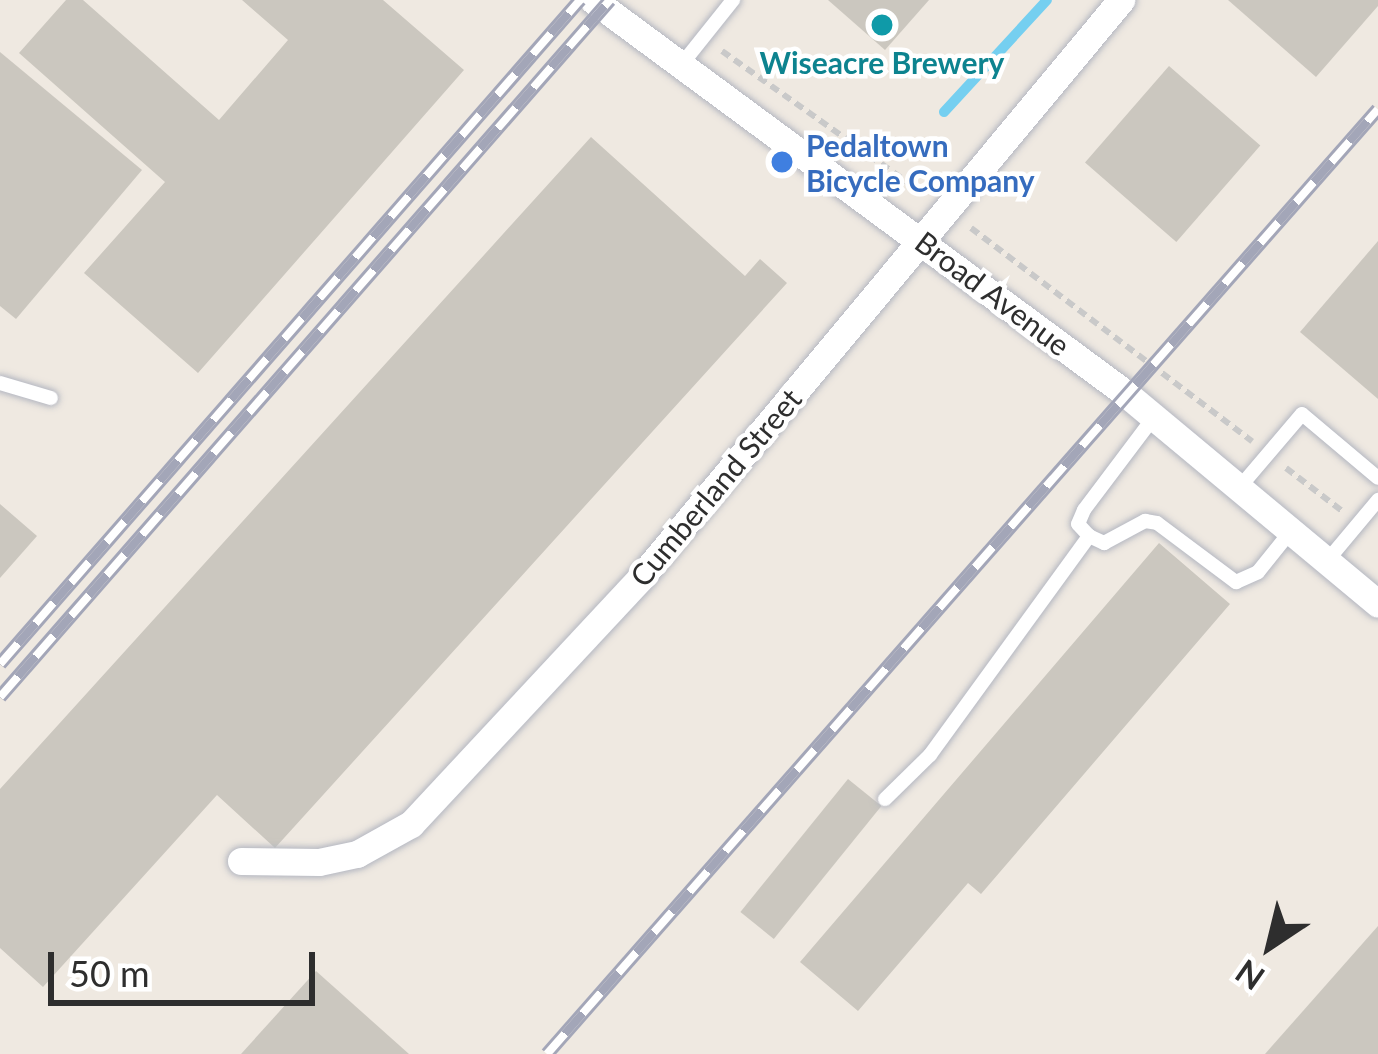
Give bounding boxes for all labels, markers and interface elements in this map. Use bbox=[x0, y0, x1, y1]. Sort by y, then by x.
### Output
marker: Wiseacre Brewery bbox=[869, 12, 895, 38]
place label: Wiseacre Brewery bbox=[760, 44, 1004, 80]
place label: Pedaltown Bicycle Company bbox=[806, 127, 1035, 198]
marker: Pedaltown Bicycle Company bbox=[769, 149, 795, 175]
street label: Broad Avenue bbox=[908, 223, 1078, 363]
street label: Cumberland Street bbox=[622, 381, 808, 593]
north arrow bbox=[1210, 886, 1330, 1006]
scale bar bbox=[54, 928, 321, 1002]
text: 50 m bbox=[69, 951, 150, 995]
text: N bbox=[1227, 952, 1271, 999]

